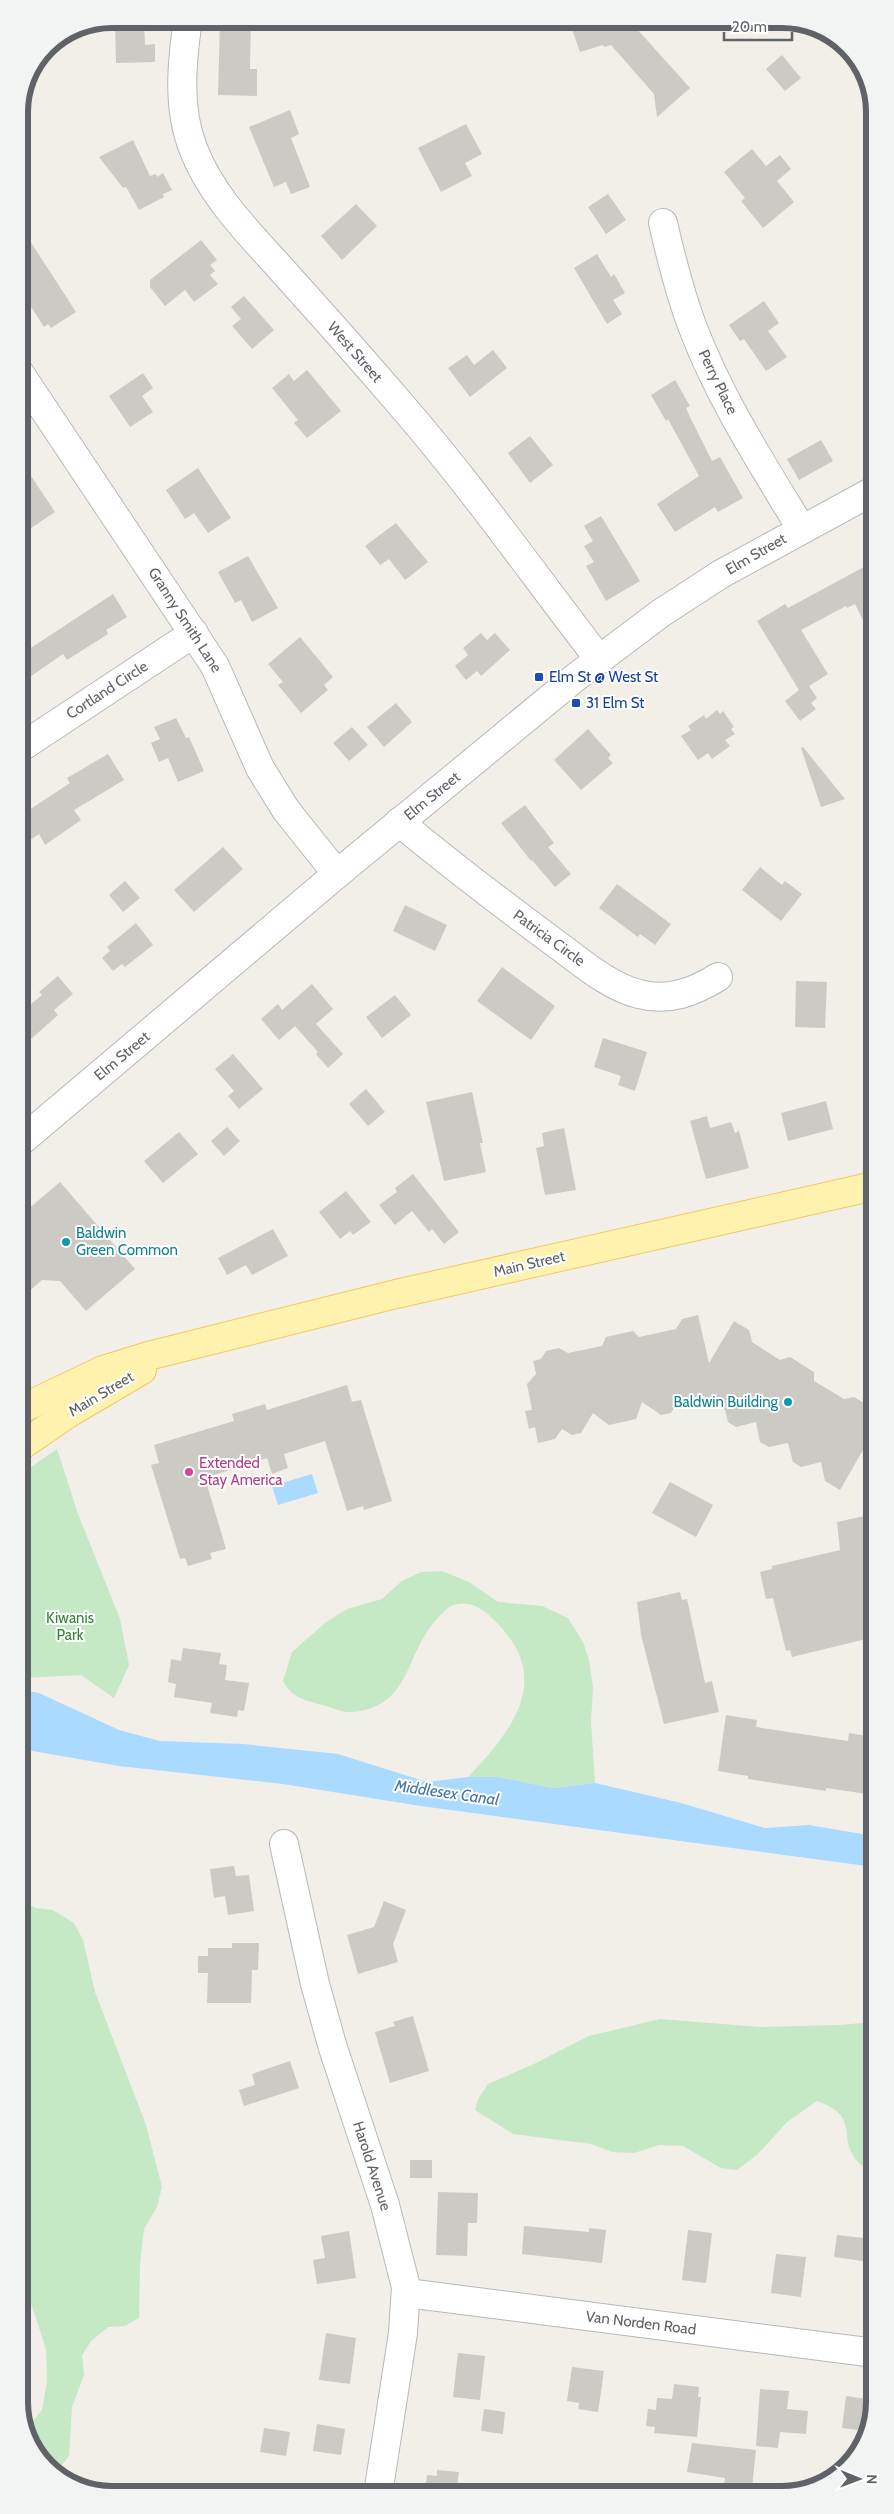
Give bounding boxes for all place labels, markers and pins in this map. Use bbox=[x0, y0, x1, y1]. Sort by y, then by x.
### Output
place label: Elm St @ West St bbox=[549, 668, 658, 686]
marker: Elm St @ West St bbox=[533, 671, 545, 683]
place label: 31 Elm St bbox=[586, 694, 644, 712]
marker: 31 Elm St bbox=[570, 697, 582, 709]
place label: Baldwin Green Common bbox=[76, 1224, 178, 1259]
marker: Baldwin Green Common bbox=[60, 1236, 72, 1248]
place label: Baldwin Building bbox=[673, 1393, 779, 1411]
marker: Baldwin Building bbox=[782, 1396, 794, 1408]
place label: Extended Stay America bbox=[199, 1454, 283, 1489]
marker: Extended Stay America bbox=[183, 1466, 195, 1478]

